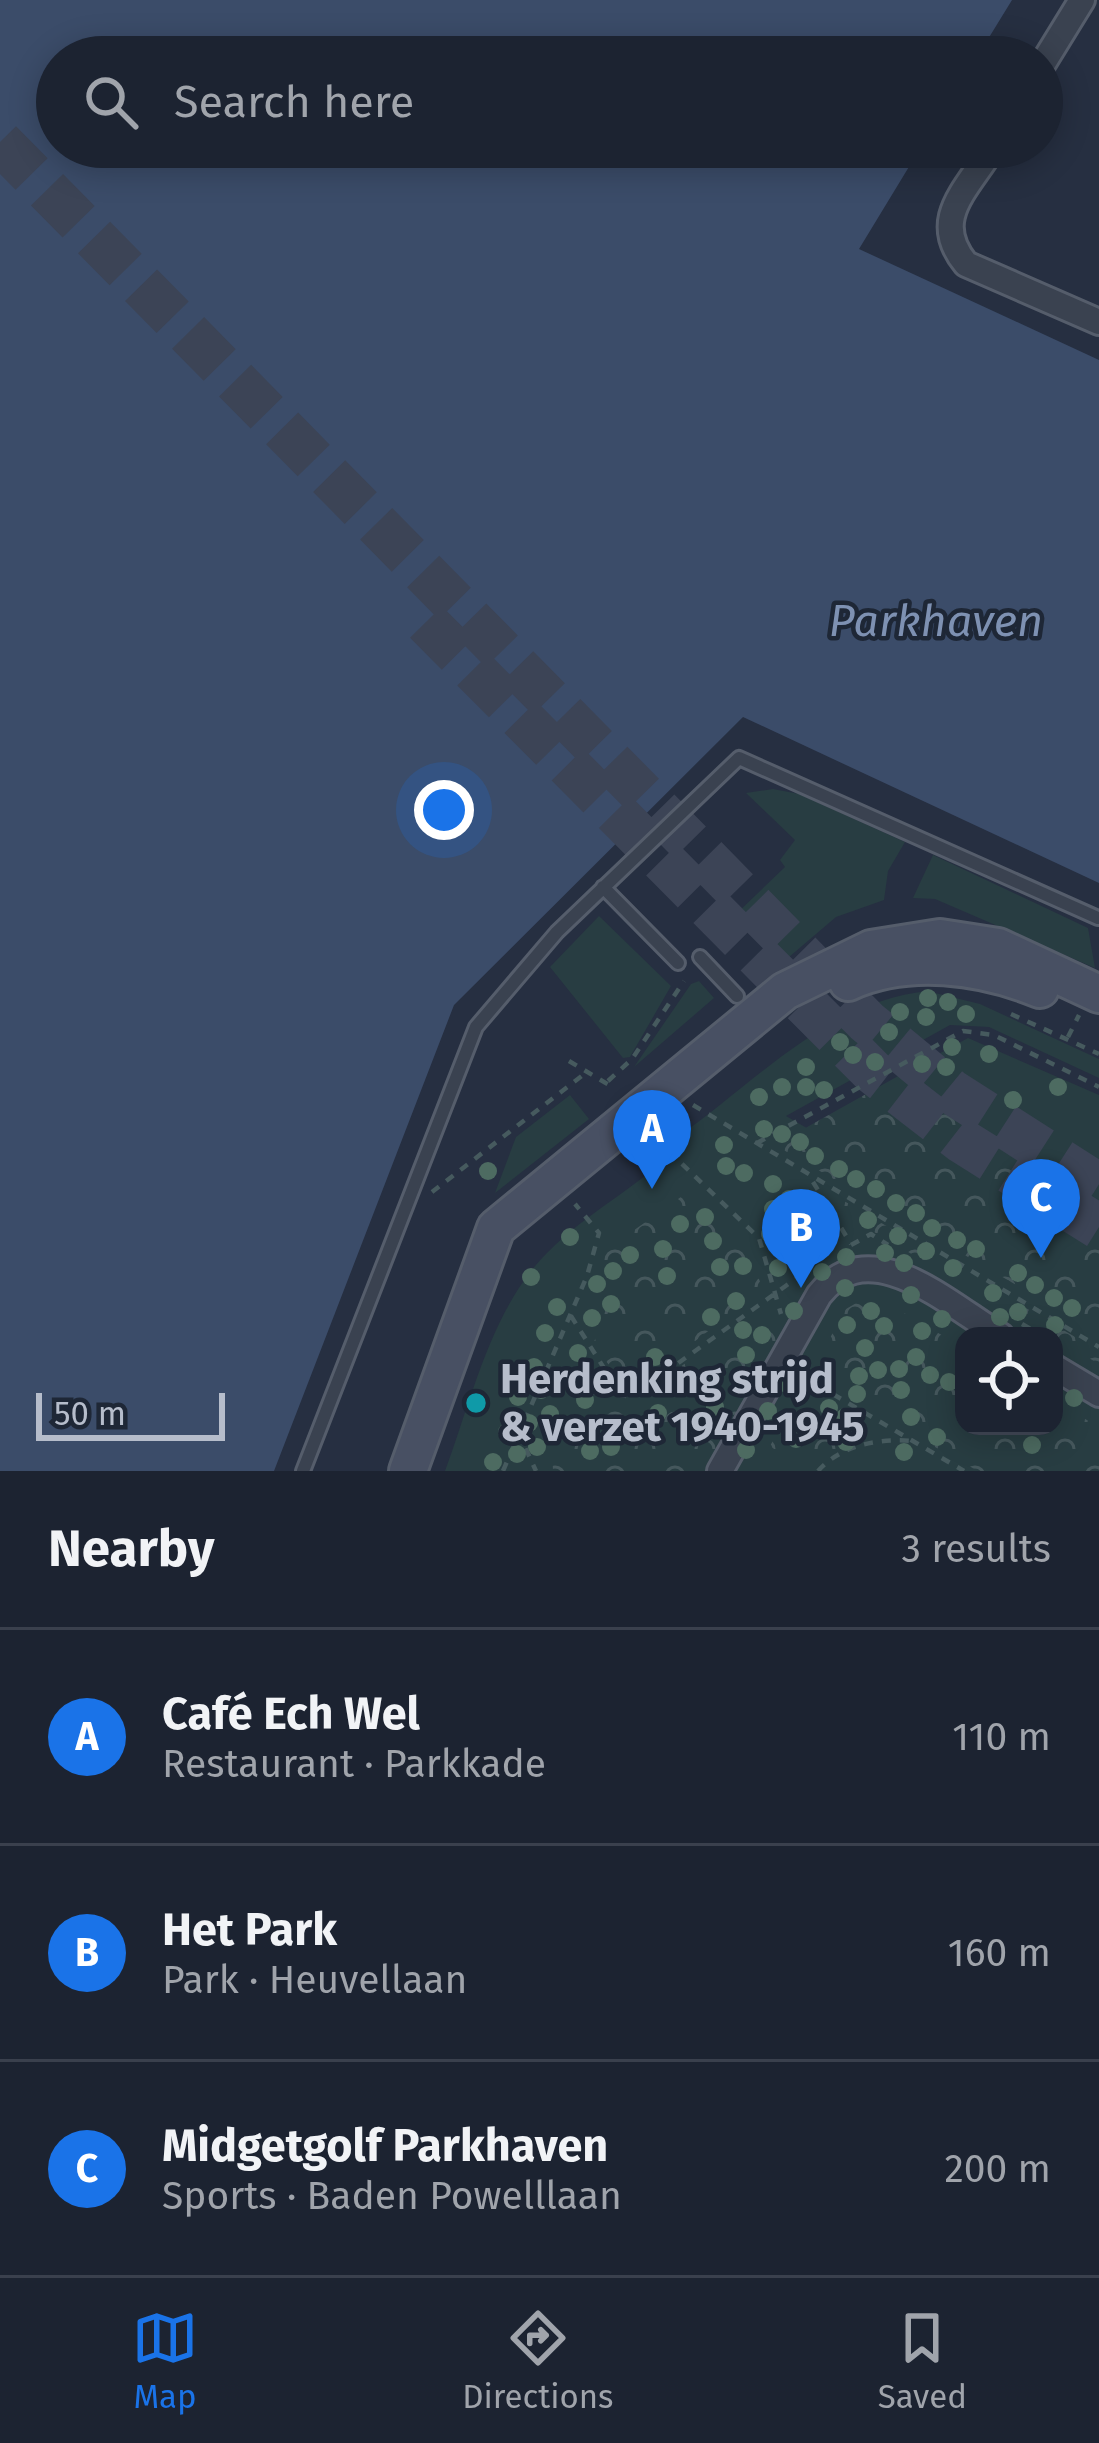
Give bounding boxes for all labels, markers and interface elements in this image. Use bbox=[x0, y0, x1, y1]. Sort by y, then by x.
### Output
search box bbox=[36, 36, 1063, 168]
icon: search bbox=[78, 69, 144, 135]
text: Search here bbox=[174, 75, 414, 129]
water label: Parkhaven bbox=[829, 594, 1043, 648]
your location bbox=[414, 780, 474, 840]
pin: A bbox=[613, 1090, 691, 1189]
pin: C bbox=[1002, 1159, 1080, 1258]
pin: B bbox=[762, 1189, 840, 1288]
map controls bbox=[955, 1327, 1063, 1435]
button: locate bbox=[955, 1327, 1063, 1435]
place label: Herdenking strijd & verzet 1940-1945 bbox=[500, 1354, 864, 1452]
scale bar bbox=[36, 1387, 225, 1440]
marker: Herdenking strijd & verzet 1940-1945 bbox=[463, 1390, 489, 1416]
text: 50 m bbox=[54, 1394, 126, 1434]
text: Nearby bbox=[48, 1518, 214, 1580]
text: 3 results bbox=[901, 1526, 1051, 1572]
text: Café Ech Wel bbox=[162, 1687, 420, 1741]
text: A bbox=[75, 1714, 99, 1760]
text: 110 m bbox=[952, 1714, 1051, 1760]
text: Restaurant · Parkkade bbox=[162, 1741, 546, 1787]
text: Het Park bbox=[162, 1903, 337, 1957]
text: B bbox=[75, 1930, 99, 1976]
text: 160 m bbox=[948, 1930, 1051, 1976]
text: Park · Heuvellaan bbox=[162, 1957, 467, 2003]
text: Midgetgolf Parkhaven bbox=[162, 2119, 608, 2173]
text: C bbox=[76, 2146, 98, 2192]
text: 200 m bbox=[944, 2146, 1051, 2192]
text: Sports · Baden Powelllaan bbox=[162, 2173, 622, 2219]
tab: Map bbox=[132, 2305, 198, 2417]
tab: Directions bbox=[462, 2305, 614, 2417]
tab: Saved bbox=[878, 2305, 967, 2417]

